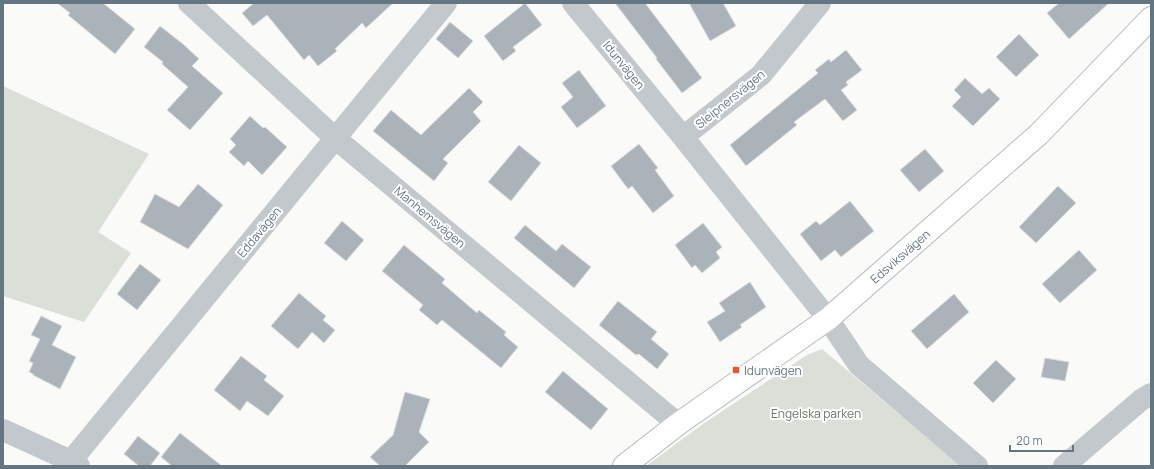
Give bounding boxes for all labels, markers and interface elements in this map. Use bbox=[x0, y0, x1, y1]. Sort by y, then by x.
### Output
street label: Idunvägen bbox=[599, 37, 649, 93]
street label: Sleipnersvägen bbox=[692, 66, 768, 132]
street label: Manhemsvägen bbox=[391, 182, 469, 252]
street label: Eddavägen bbox=[233, 203, 285, 261]
street label: Edsviksvägen bbox=[866, 225, 933, 287]
place label: Idunvägen bbox=[744, 362, 802, 379]
marker: Idunvägen bbox=[731, 365, 741, 375]
park label: Engelska parken bbox=[771, 405, 861, 422]
scale bar bbox=[1010, 427, 1073, 453]
text: 20 m bbox=[1016, 432, 1043, 449]

